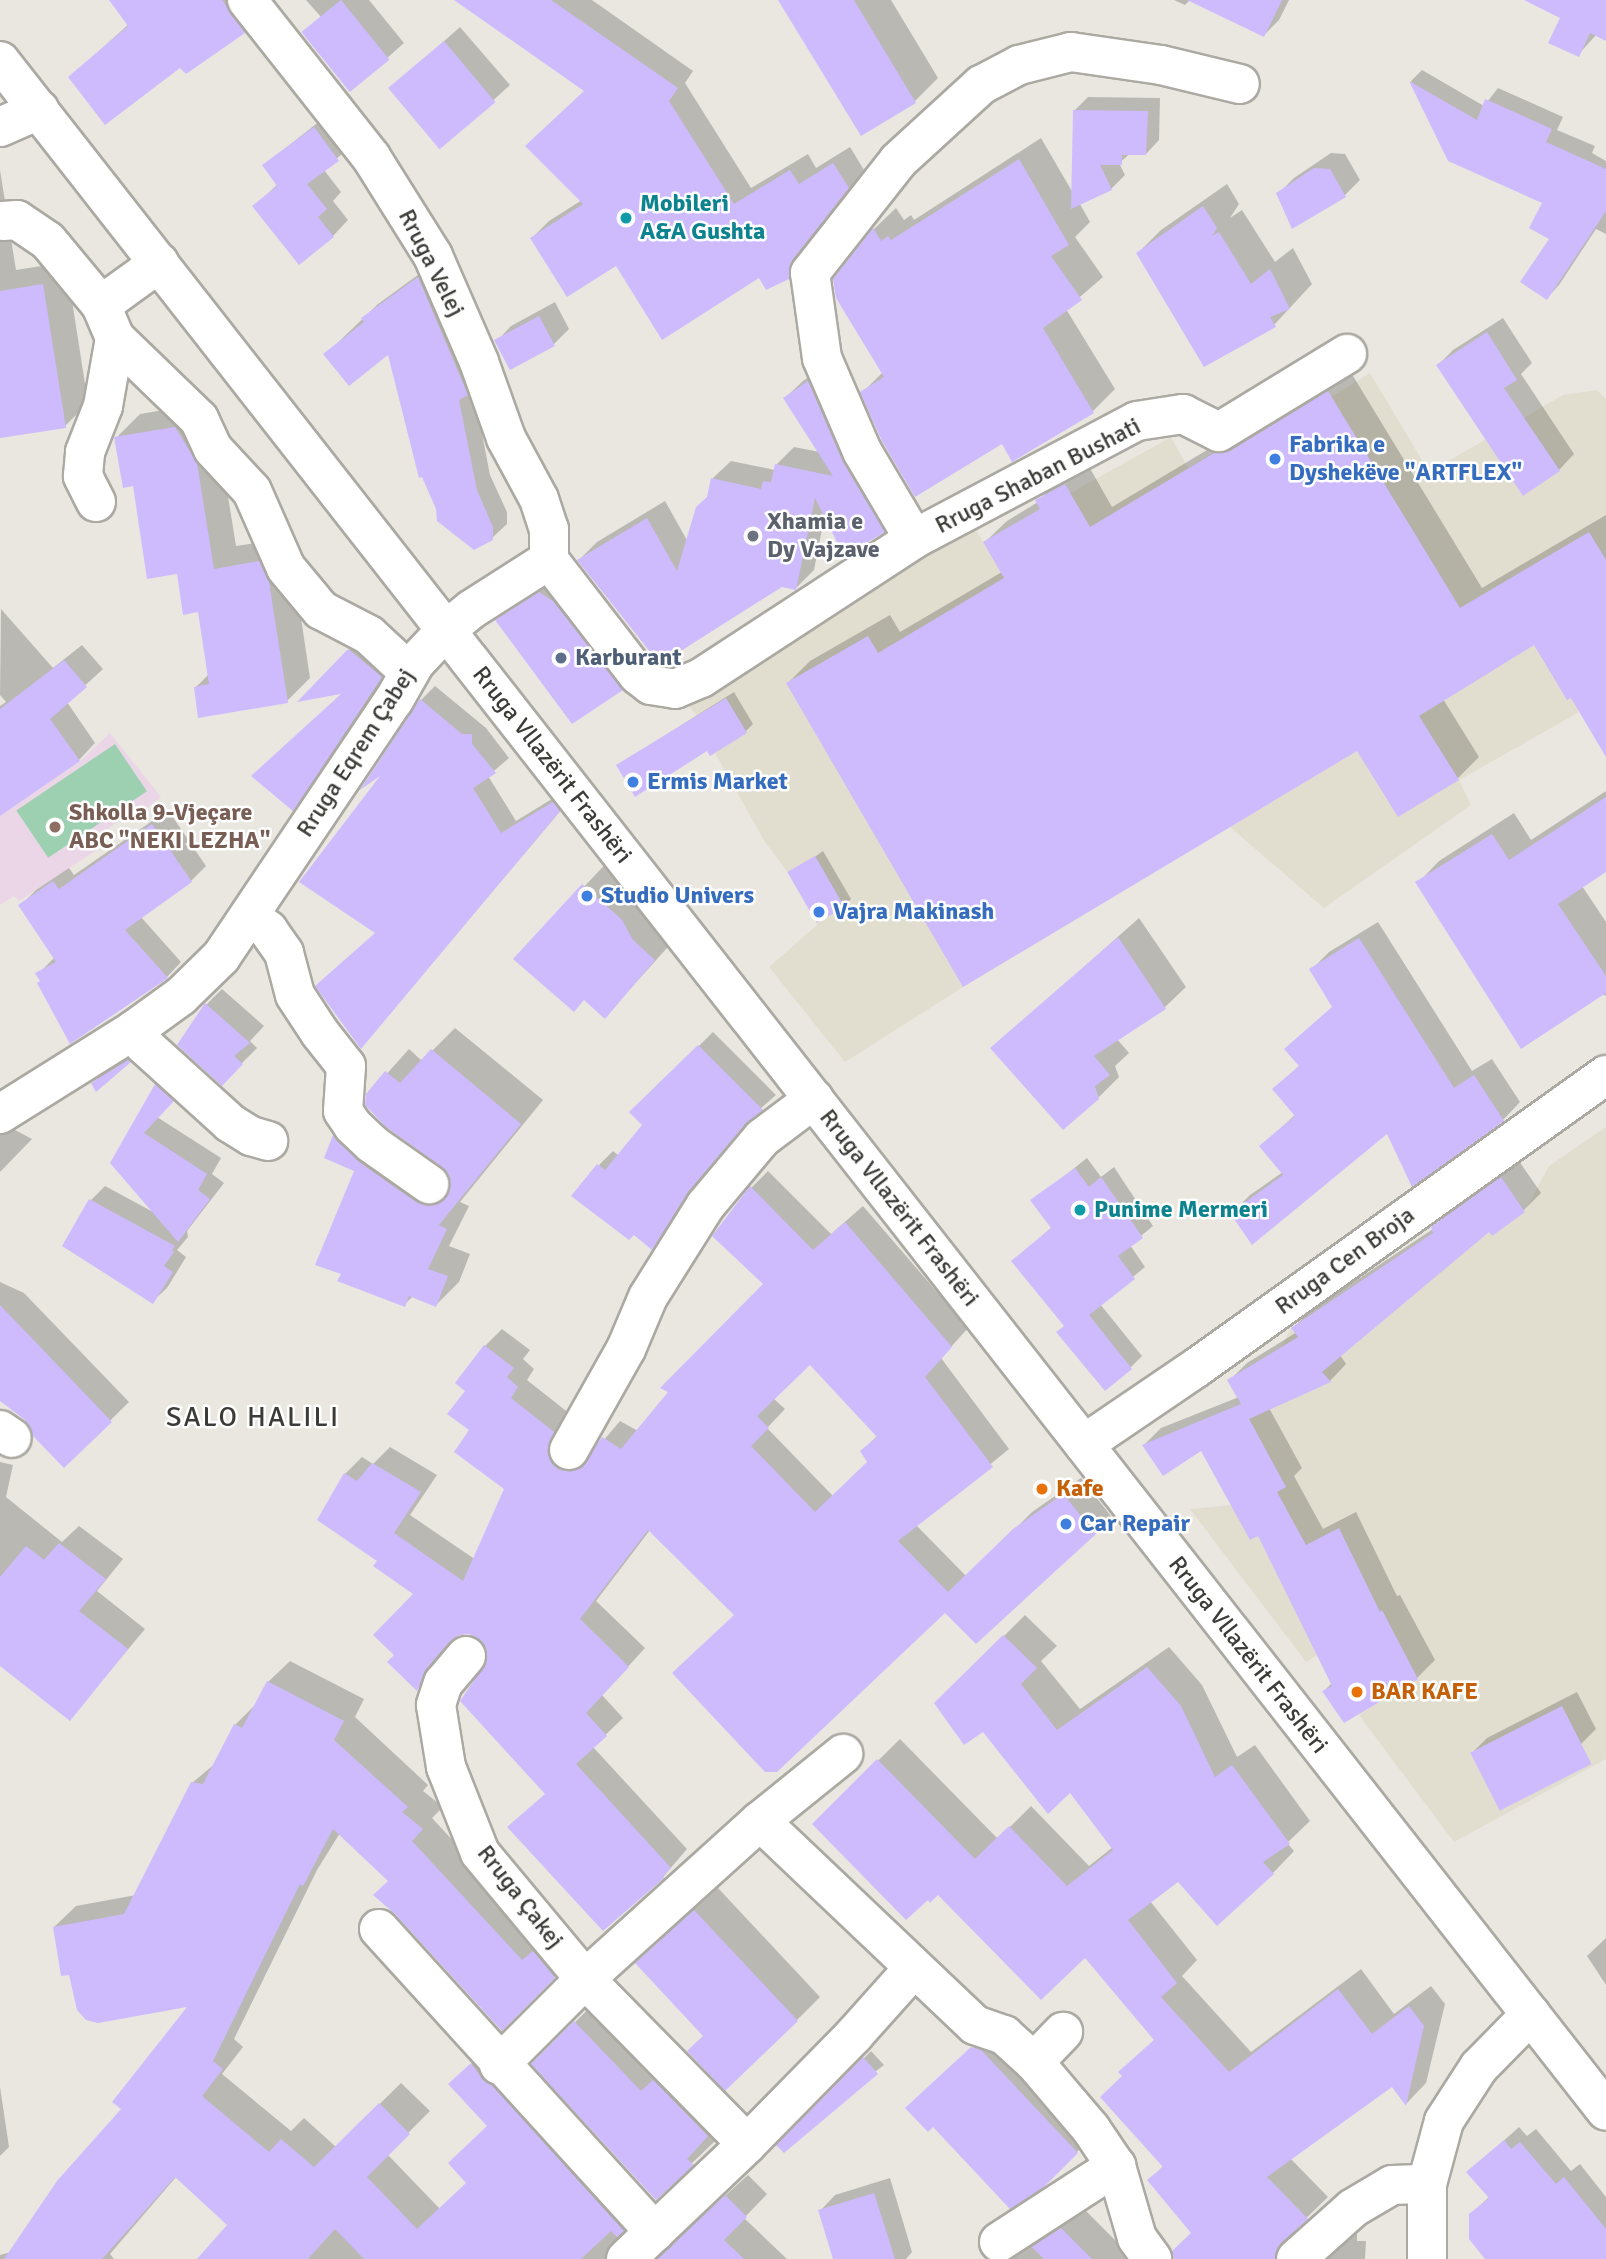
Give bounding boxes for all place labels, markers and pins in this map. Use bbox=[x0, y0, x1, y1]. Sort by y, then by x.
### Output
place label: Mobileri A&A Gushta bbox=[640, 190, 765, 246]
marker: Mobileri A&A Gushta bbox=[618, 210, 634, 226]
place label: Fabrika e Dyshekëve "ARTFLEX" bbox=[1289, 431, 1522, 487]
marker: Fabrika e Dyshekëve "ARTFLEX" bbox=[1267, 451, 1283, 467]
place label: Xhamia e Dy Vajzave bbox=[767, 508, 880, 564]
marker: Xhamia e Dy Vajzave bbox=[745, 528, 761, 544]
place label: Karburant bbox=[575, 644, 681, 672]
marker: Karburant bbox=[553, 650, 569, 666]
place label: Ermis Market bbox=[647, 768, 788, 796]
marker: Ermis Market bbox=[625, 774, 641, 790]
place label: Shkolla 9-Vjeçare ABC "NEKI LEZHA" bbox=[69, 799, 270, 855]
marker: Shkolla 9-Vjeçare ABC "NEKI LEZHA" bbox=[47, 819, 63, 835]
place label: Studio Univers bbox=[601, 882, 754, 910]
marker: Studio Univers bbox=[579, 888, 595, 904]
place label: Vajra Makinash bbox=[833, 898, 994, 926]
marker: Vajra Makinash bbox=[811, 904, 827, 920]
place label: Punime Mermeri bbox=[1094, 1196, 1268, 1224]
marker: Punime Mermeri bbox=[1072, 1202, 1088, 1218]
place label: Kafe bbox=[1056, 1475, 1104, 1503]
marker: Kafe bbox=[1034, 1481, 1050, 1497]
place label: Car Repair bbox=[1080, 1510, 1190, 1538]
marker: Car Repair bbox=[1058, 1516, 1074, 1532]
place label: BAR KAFE bbox=[1371, 1678, 1478, 1706]
marker: BAR KAFE bbox=[1349, 1684, 1365, 1700]

